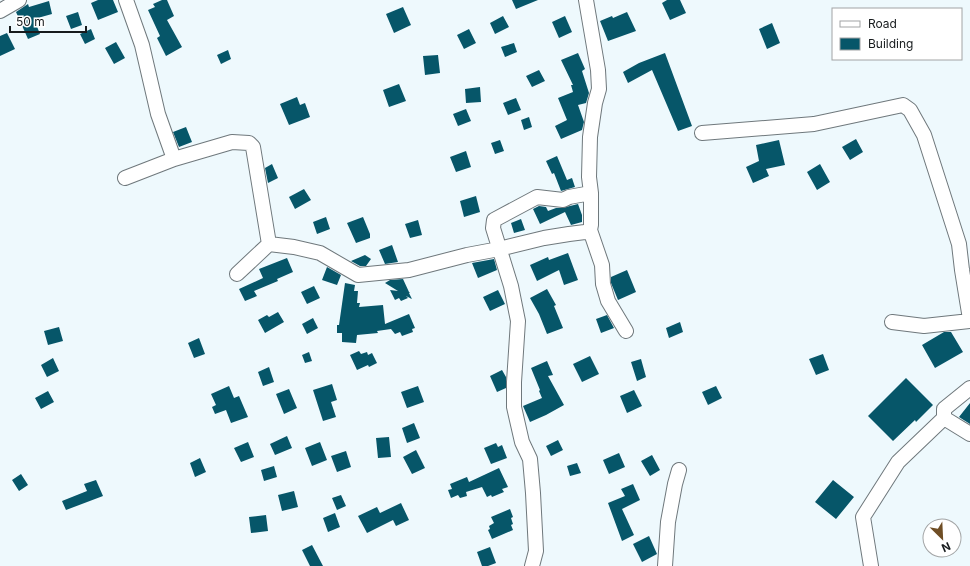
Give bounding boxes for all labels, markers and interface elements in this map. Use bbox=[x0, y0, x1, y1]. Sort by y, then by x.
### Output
scale bar bbox=[10, 8, 86, 34]
legend bbox=[832, 8, 962, 60]
text: 50 m bbox=[16, 14, 45, 29]
text: Road bbox=[868, 16, 897, 31]
text: Building bbox=[868, 36, 913, 51]
north arrow bbox=[922, 518, 962, 558]
text: N bbox=[939, 539, 953, 555]

